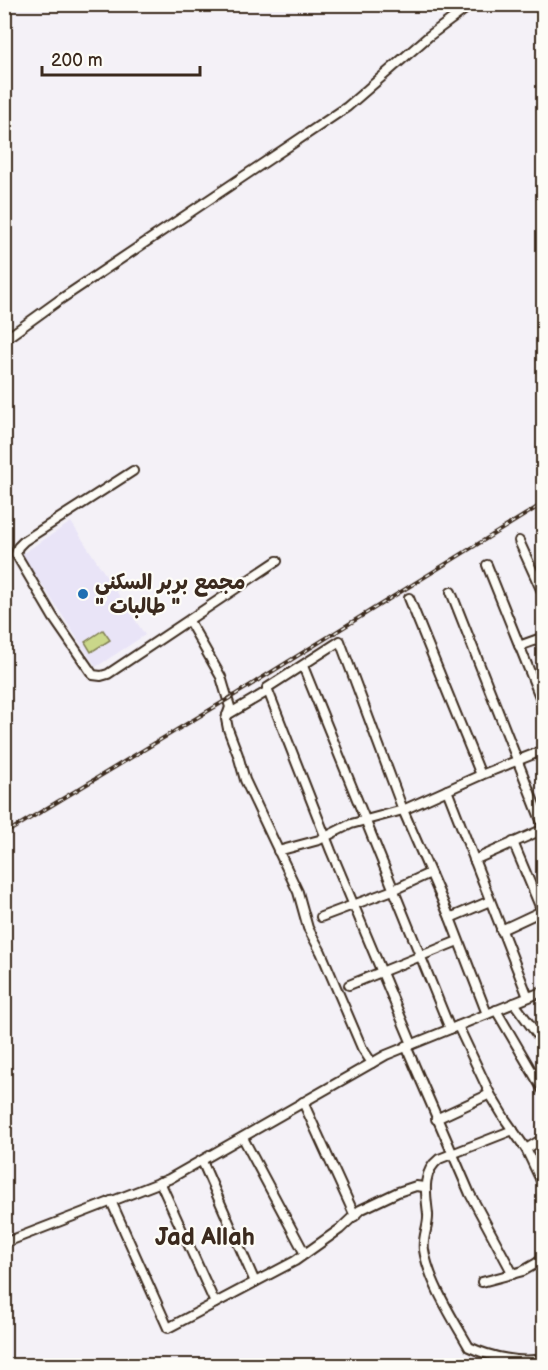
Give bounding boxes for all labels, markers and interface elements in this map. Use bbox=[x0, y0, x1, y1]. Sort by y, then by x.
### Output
scale bar bbox=[42, 39, 200, 77]
text: 200 m bbox=[51, 50, 103, 71]
place label: مجمع بربر السكني " طالبات " bbox=[95, 570, 245, 619]
marker: مجمع بربر السكني " طالبات " bbox=[76, 587, 90, 601]
district label: Jad Allah bbox=[155, 1223, 255, 1252]

